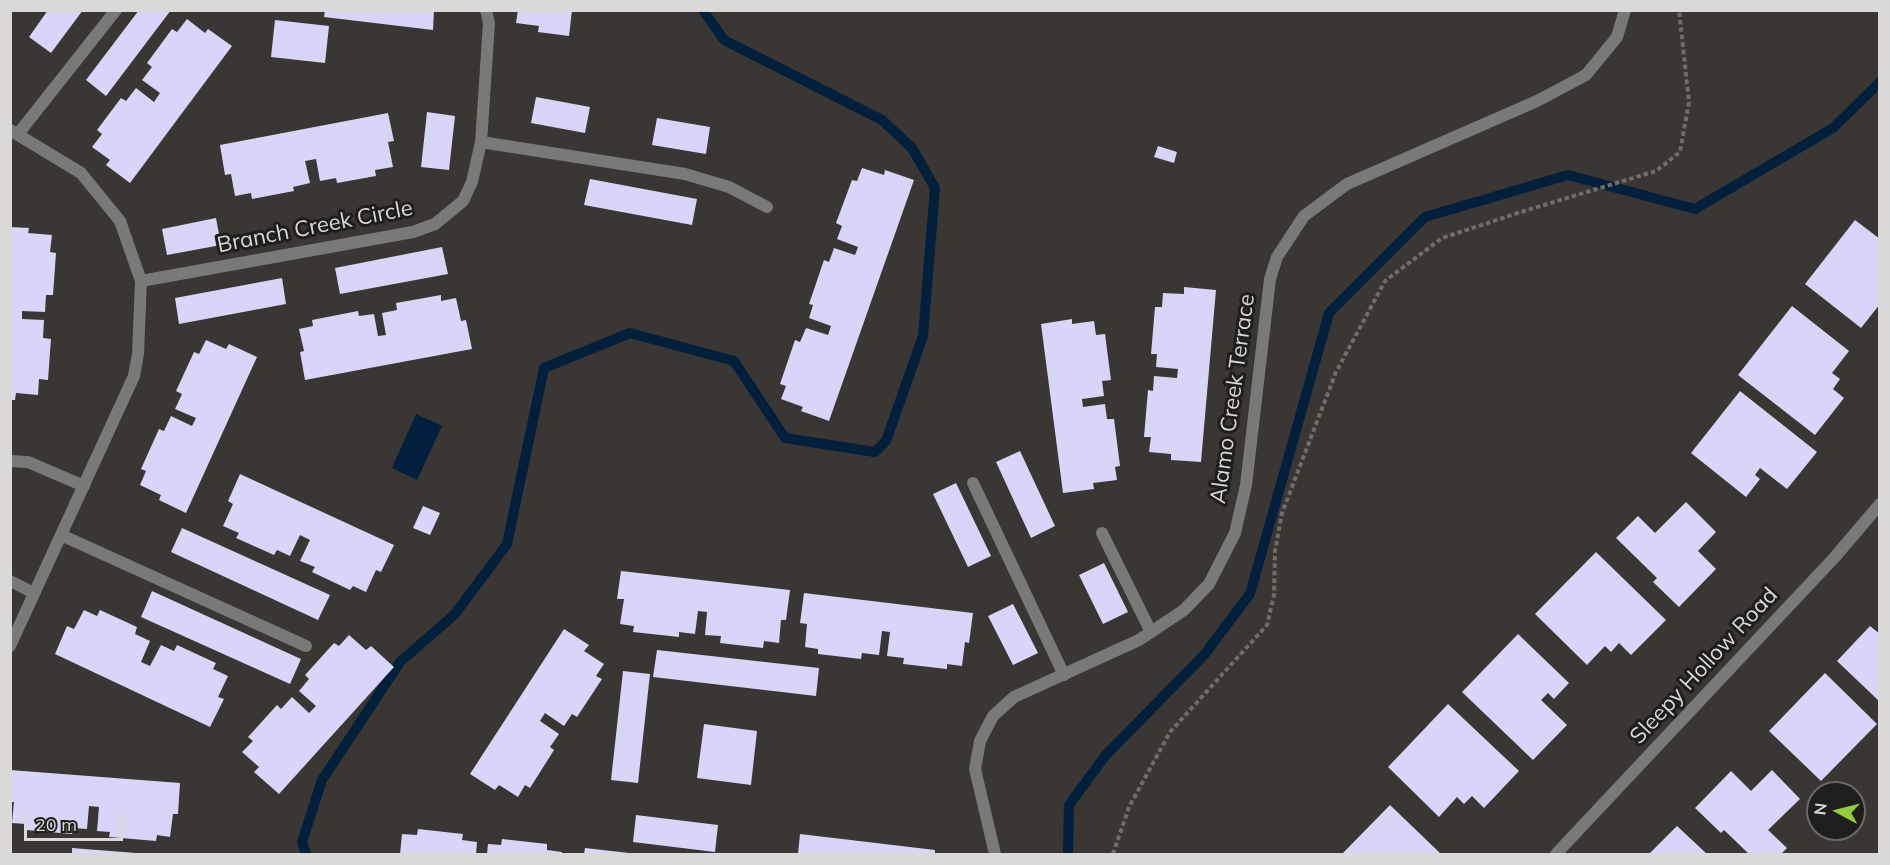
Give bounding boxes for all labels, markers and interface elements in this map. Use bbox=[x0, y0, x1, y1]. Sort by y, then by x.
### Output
street label: Branch Creek Circle bbox=[215, 195, 415, 259]
street label: Alamo Creek Terrace bbox=[1205, 292, 1261, 506]
street label: Sleepy Hollow Road bbox=[1625, 582, 1783, 750]
north arrow bbox=[1806, 781, 1866, 841]
scale bar bbox=[27, 802, 126, 840]
text: N bbox=[1809, 802, 1831, 816]
text: 20 m bbox=[35, 813, 77, 836]

